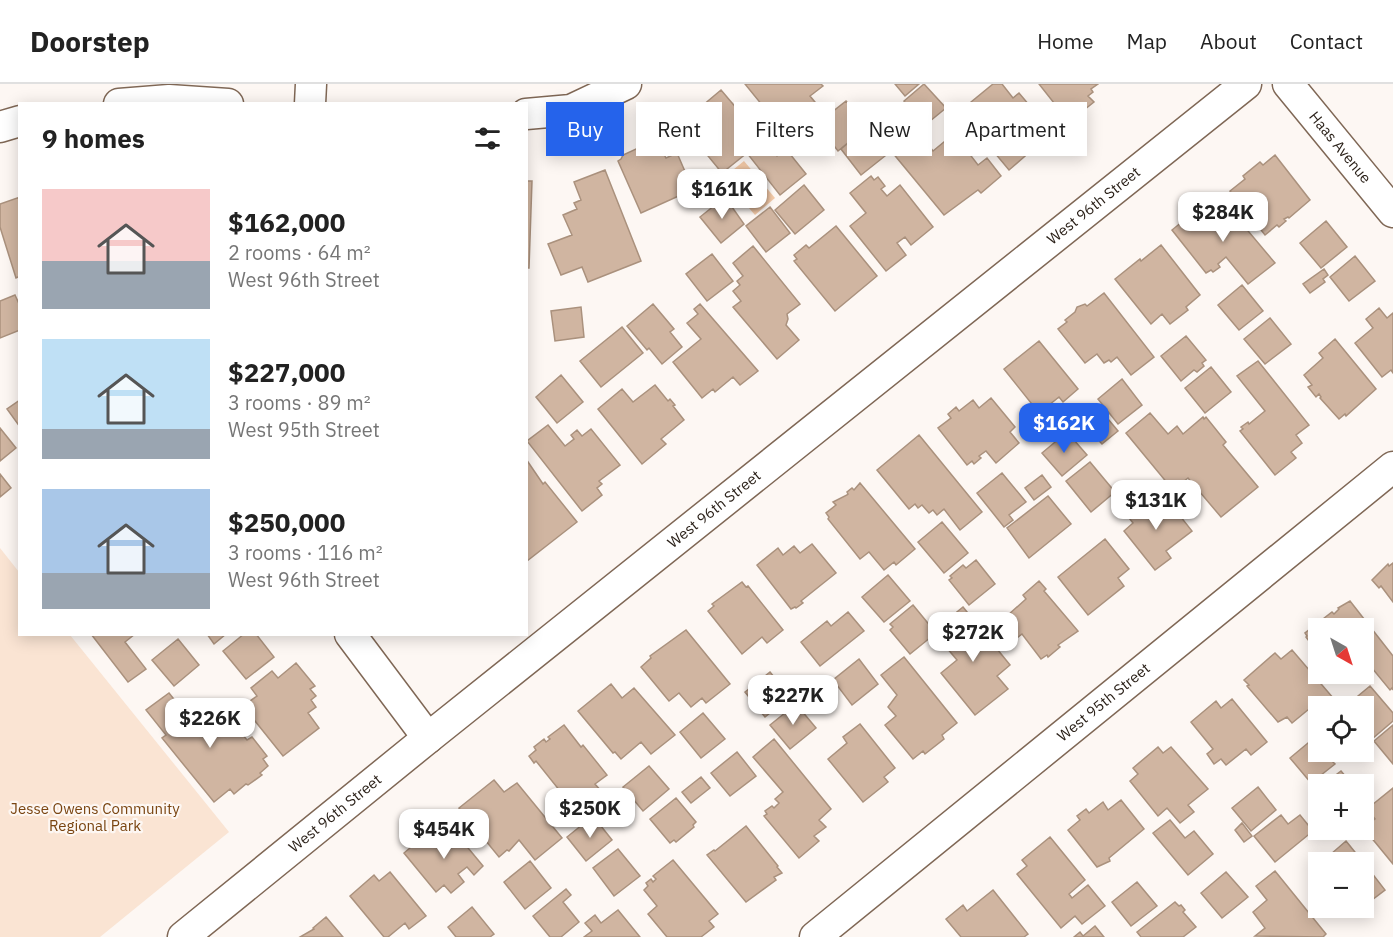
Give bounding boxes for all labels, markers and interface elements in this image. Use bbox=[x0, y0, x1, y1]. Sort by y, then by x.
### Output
text: Doorstep bbox=[30, 23, 150, 60]
text: Home bbox=[1037, 27, 1094, 55]
text: Map bbox=[1127, 27, 1167, 55]
text: About bbox=[1200, 27, 1257, 55]
text: Contact bbox=[1290, 27, 1363, 55]
chip: Buy bbox=[546, 102, 624, 156]
chip: Rent bbox=[636, 102, 722, 156]
chip: Filters bbox=[734, 102, 835, 156]
chip: New bbox=[847, 102, 932, 156]
chip: Apartment bbox=[944, 102, 1087, 156]
street label: Haas Avenue bbox=[1305, 107, 1376, 187]
text: 9 homes bbox=[42, 121, 145, 155]
icon: filters bbox=[471, 122, 504, 155]
street label: West 96th Street bbox=[1043, 162, 1144, 248]
pin: $161K bbox=[680, 169, 764, 220]
text: $161K bbox=[691, 175, 753, 202]
pin: $284K bbox=[1181, 192, 1265, 243]
text: $284K bbox=[1192, 198, 1254, 225]
text: $162,000 bbox=[228, 205, 345, 239]
icon: home bbox=[90, 213, 162, 285]
text: 2 rooms · 64 m² bbox=[228, 239, 371, 266]
text: West 96th Street bbox=[228, 266, 380, 293]
text: $227,000 bbox=[228, 355, 345, 389]
icon: home bbox=[90, 363, 162, 435]
text: 3 rooms · 89 m² bbox=[228, 389, 371, 416]
pin: $162K bbox=[1022, 403, 1106, 454]
text: $162K bbox=[1033, 409, 1095, 436]
text: West 95th Street bbox=[228, 416, 380, 443]
street label: West 96th Street bbox=[663, 466, 764, 552]
pin: $131K bbox=[1114, 480, 1198, 531]
text: $131K bbox=[1125, 486, 1187, 513]
text: $250,000 bbox=[228, 505, 345, 539]
icon: home bbox=[90, 513, 162, 585]
text: 3 rooms · 116 m² bbox=[228, 539, 383, 566]
text: West 96th Street bbox=[228, 566, 380, 593]
pin: $272K bbox=[931, 612, 1015, 663]
text: $272K bbox=[942, 618, 1004, 645]
north arrow bbox=[1308, 618, 1374, 684]
map controls bbox=[1308, 618, 1374, 918]
street label: West 95th Street bbox=[1053, 659, 1154, 745]
pin: $227K bbox=[751, 675, 835, 726]
text: $227K bbox=[762, 681, 824, 708]
button: locate bbox=[1308, 696, 1374, 762]
pin: $226K bbox=[168, 698, 252, 749]
text: $226K bbox=[179, 704, 241, 731]
street label: West 96th Street bbox=[285, 770, 385, 856]
button: + bbox=[1308, 774, 1374, 840]
pin: $250K bbox=[548, 788, 632, 839]
text: $250K bbox=[559, 794, 621, 821]
park label: Jesse Owens Community Regional Park bbox=[10, 799, 180, 835]
pin: $454K bbox=[402, 809, 486, 860]
text: $454K bbox=[413, 815, 475, 842]
button: − bbox=[1308, 852, 1374, 918]

